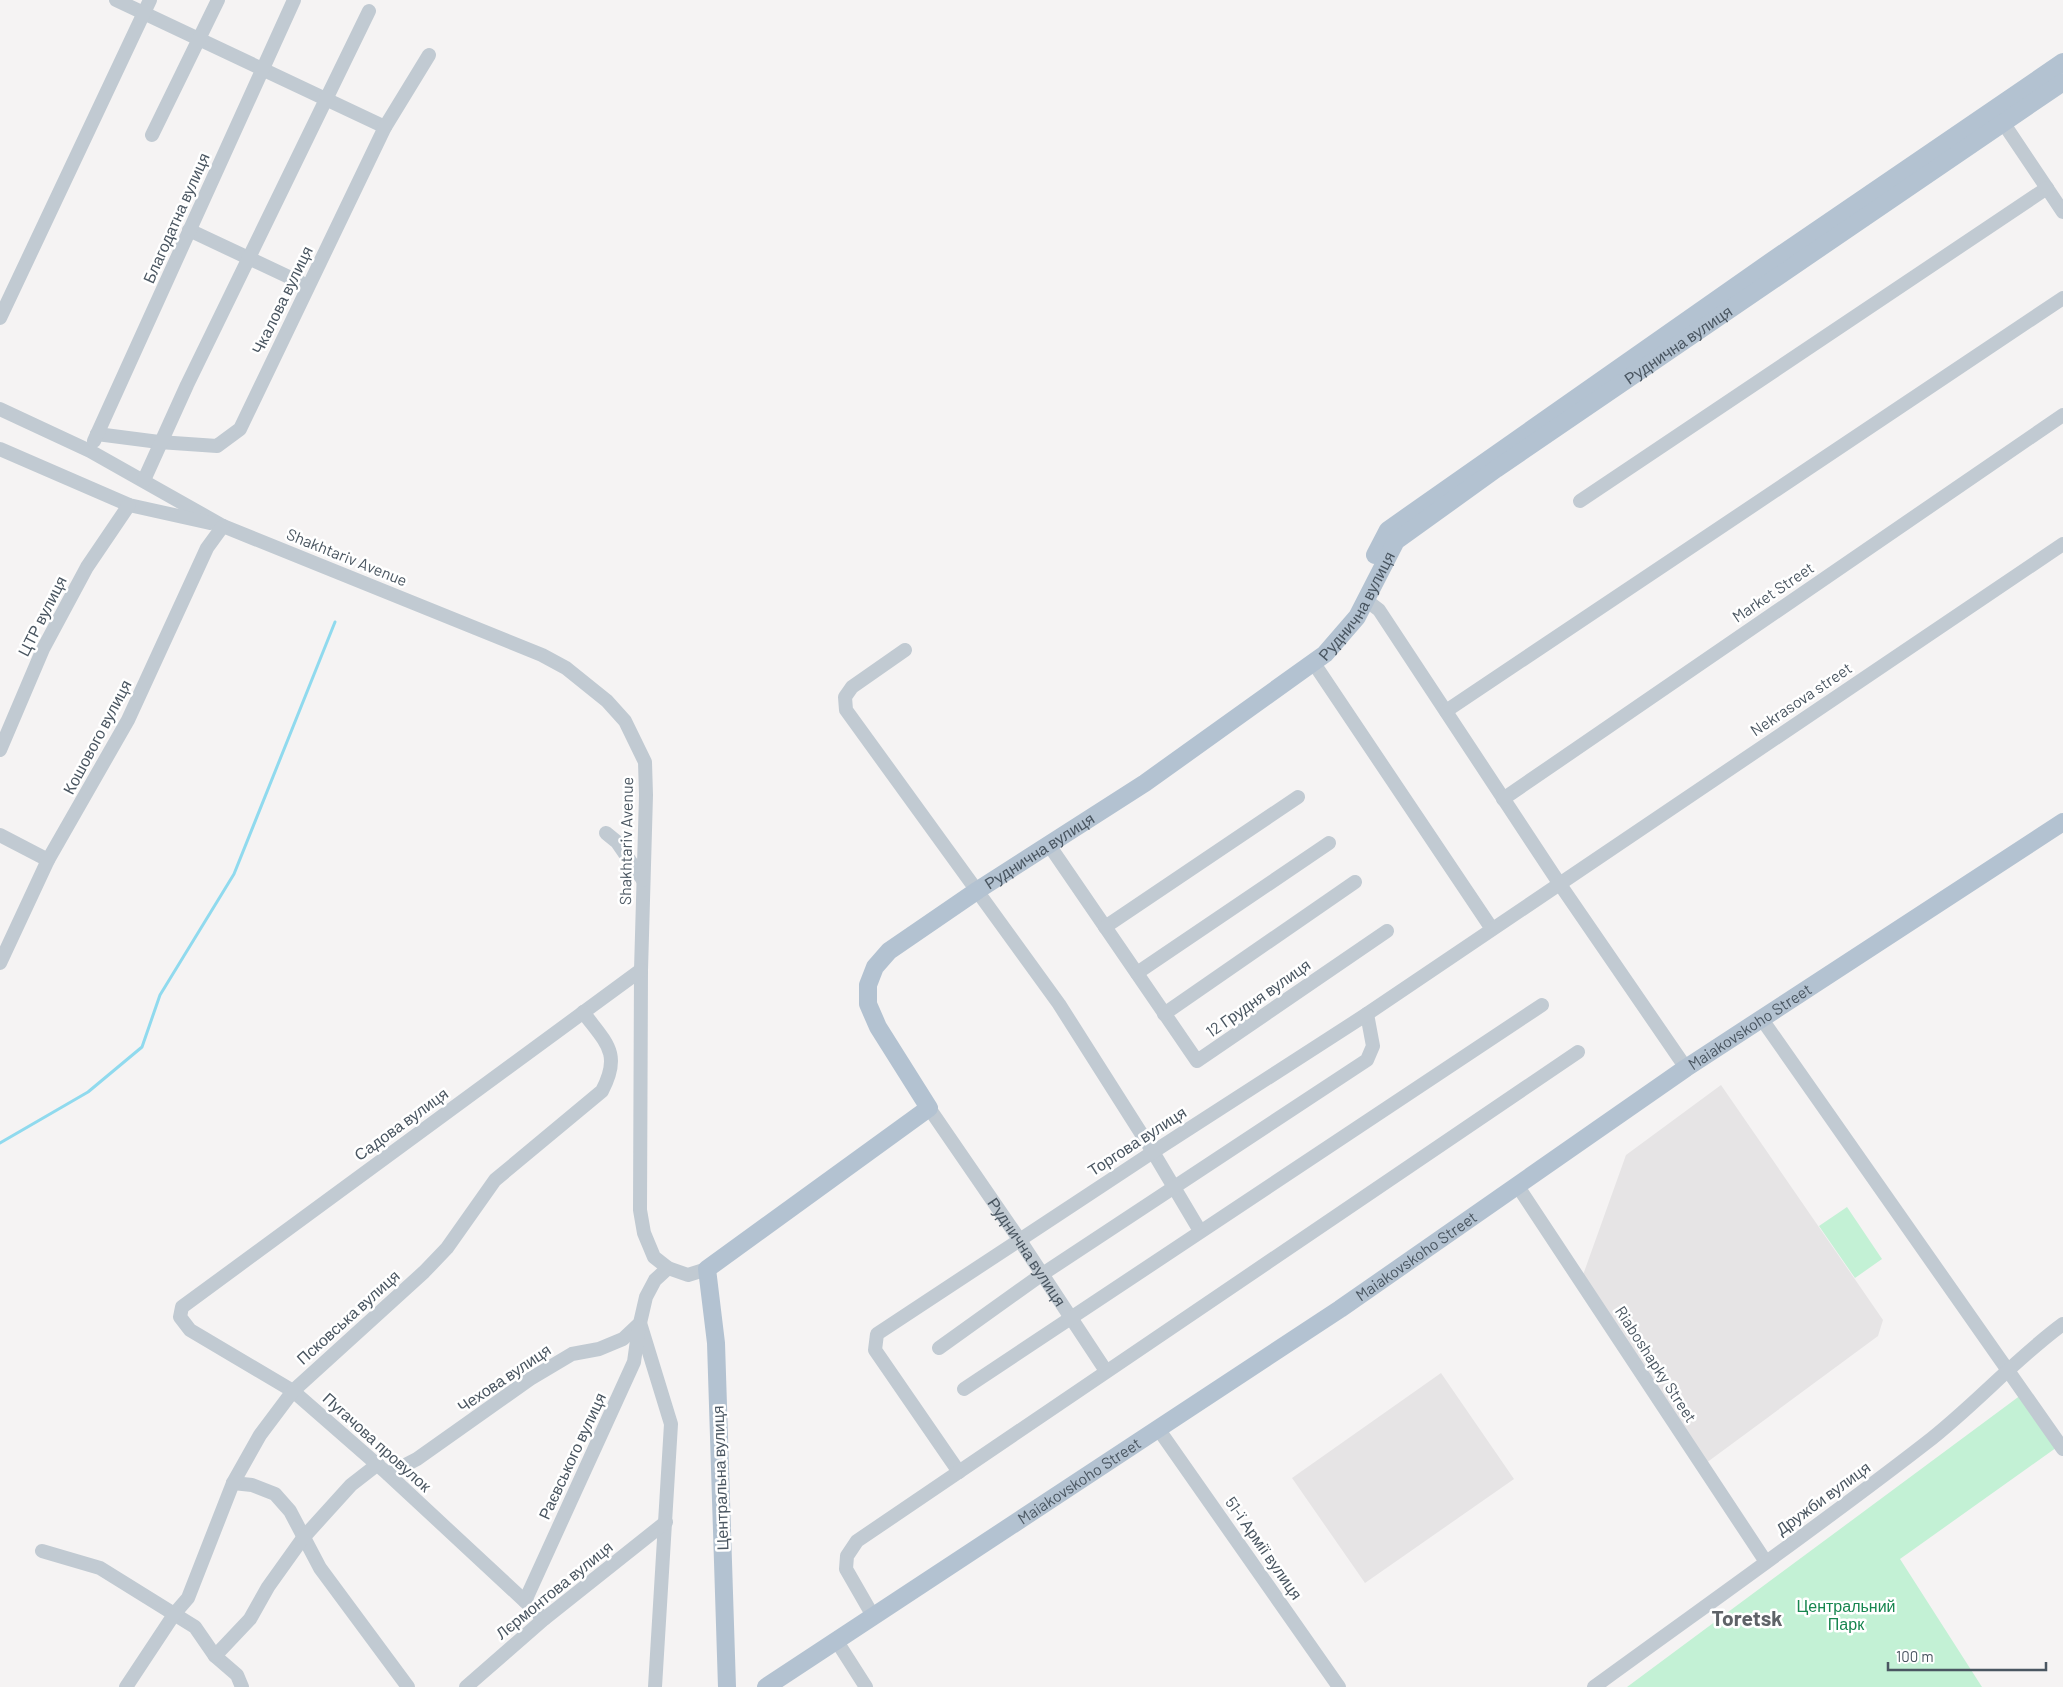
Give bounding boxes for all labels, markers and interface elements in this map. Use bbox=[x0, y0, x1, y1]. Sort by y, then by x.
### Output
street label: Благодатна вулиця bbox=[138, 150, 213, 286]
street label: Чкалова вулиця bbox=[247, 243, 316, 357]
street label: Руднична вулиця bbox=[1620, 301, 1735, 388]
street label: Shakhtariv Avenue bbox=[284, 524, 410, 589]
street label: Руднична вулиця bbox=[1314, 548, 1398, 664]
street label: Market Street bbox=[1728, 557, 1817, 626]
street label: ЦТР вулиця bbox=[13, 573, 70, 659]
street label: Nekrasova street bbox=[1746, 658, 1855, 740]
street label: Кошового вулиця bbox=[58, 676, 135, 797]
street label: Shakhtariv Avenue bbox=[615, 777, 636, 905]
street label: Руднична вулиця bbox=[981, 808, 1097, 892]
street label: 12 Грудня вулиця bbox=[1202, 954, 1314, 1041]
street label: Maiakovskoho Street bbox=[1684, 979, 1815, 1073]
street label: Садова вулиця bbox=[350, 1083, 451, 1164]
street label: Торгова вулиця bbox=[1084, 1102, 1189, 1179]
street label: Руднична вулиця bbox=[984, 1194, 1070, 1309]
street label: Maiakovskoho Street bbox=[1351, 1207, 1480, 1304]
street label: Псковська вулиця bbox=[292, 1266, 403, 1368]
street label: Riaboshapky Street bbox=[1612, 1302, 1701, 1426]
street label: Чехова вулиця bbox=[454, 1339, 554, 1416]
street label: Пугачова провулок bbox=[319, 1388, 436, 1496]
street label: Раєвського вулиця bbox=[534, 1390, 609, 1522]
street label: Центральна вулиця bbox=[707, 1405, 732, 1551]
street label: Maiakovskoho Street bbox=[1014, 1433, 1144, 1528]
street label: Дружби вулиця bbox=[1772, 1457, 1874, 1538]
street label: 51-ї Армії вулиця bbox=[1222, 1493, 1307, 1603]
street label: Лєрмонтова вулиця bbox=[491, 1537, 616, 1643]
park label: Центральний Парк bbox=[1796, 1596, 1896, 1633]
district label: Toretsk bbox=[1712, 1605, 1782, 1630]
scale bar bbox=[1888, 1640, 2046, 1672]
text: 100 m bbox=[1896, 1647, 1934, 1665]

